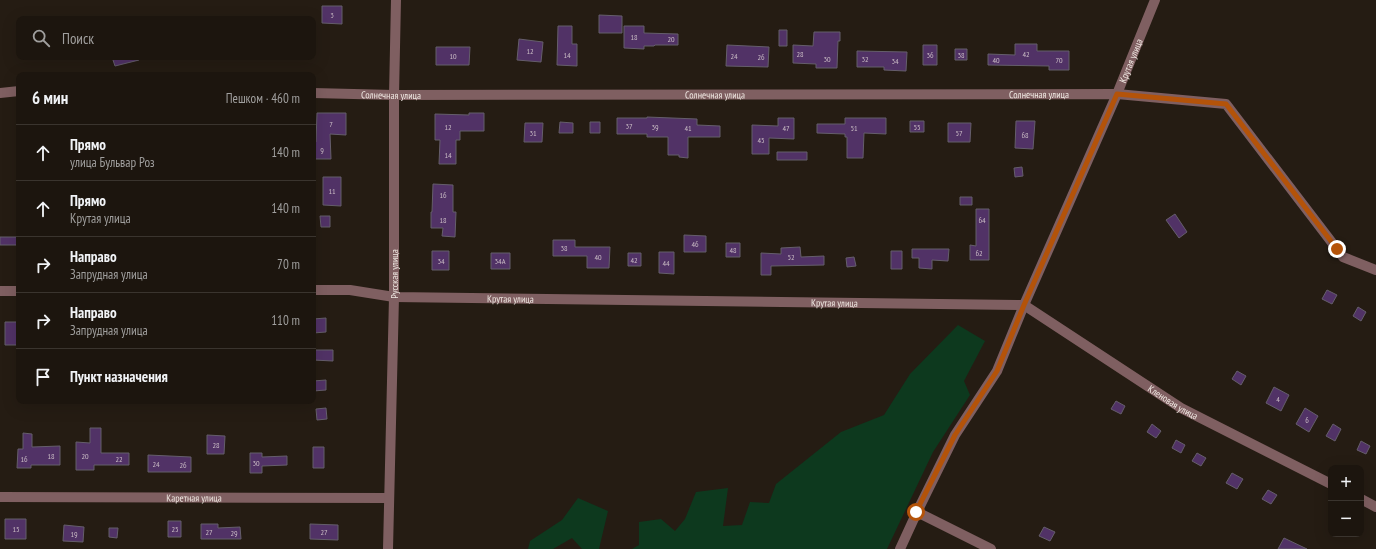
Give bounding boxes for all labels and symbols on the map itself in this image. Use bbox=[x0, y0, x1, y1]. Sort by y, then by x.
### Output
house number: 3 bbox=[330, 10, 334, 20]
house number: 18 bbox=[630, 32, 638, 42]
house number: 20 bbox=[667, 34, 675, 44]
street label: Крутая улица bbox=[1116, 37, 1146, 85]
house number: 12 bbox=[526, 46, 534, 56]
house number: 28 bbox=[796, 49, 804, 59]
house number: 42 bbox=[1022, 49, 1030, 59]
house number: 14 bbox=[563, 50, 571, 60]
house number: 36 bbox=[926, 50, 934, 60]
house number: 38 bbox=[957, 50, 965, 60]
house number: 10 bbox=[449, 51, 457, 61]
house number: 24 bbox=[730, 51, 738, 61]
house number: 26 bbox=[757, 52, 765, 62]
house number: 30 bbox=[823, 54, 831, 64]
house number: 32 bbox=[861, 54, 869, 64]
house number: 40 bbox=[992, 55, 1000, 65]
house number: 70 bbox=[1055, 55, 1063, 65]
house number: 34 bbox=[891, 56, 899, 66]
street label: Солнечная улица bbox=[361, 88, 421, 102]
street label: Солнечная улица bbox=[1009, 88, 1069, 101]
street label: Солнечная улица bbox=[685, 89, 745, 102]
house number: 7 bbox=[329, 119, 333, 129]
house number: 37 bbox=[625, 121, 633, 131]
house number: 12 bbox=[444, 122, 452, 132]
house number: 39 bbox=[651, 122, 659, 132]
house number: 55 bbox=[913, 122, 921, 132]
house number: 41 bbox=[684, 123, 692, 133]
house number: 47 bbox=[782, 123, 790, 133]
house number: 51 bbox=[850, 123, 858, 133]
house number: 31 bbox=[529, 128, 537, 138]
house number: 57 bbox=[955, 128, 963, 138]
house number: 68 bbox=[1021, 130, 1029, 140]
house number: 45 bbox=[757, 135, 765, 145]
house number: 9 bbox=[320, 145, 324, 155]
house number: 14 bbox=[444, 150, 452, 160]
house number: 11 bbox=[328, 186, 336, 196]
house number: 16 bbox=[439, 190, 447, 200]
house number: 18 bbox=[439, 215, 447, 225]
house number: 64 bbox=[978, 215, 986, 225]
house number: 46 bbox=[691, 239, 699, 249]
route end bbox=[1328, 240, 1346, 258]
house number: 38 bbox=[560, 243, 568, 253]
house number: 48 bbox=[729, 245, 737, 255]
house number: 62 bbox=[975, 248, 983, 258]
street label: Русская улица bbox=[388, 249, 401, 299]
house number: 40 bbox=[594, 252, 602, 262]
house number: 52 bbox=[787, 252, 795, 262]
house number: 42 bbox=[630, 255, 638, 265]
house number: 34 bbox=[437, 256, 445, 266]
house number: 34А bbox=[495, 256, 506, 266]
house number: 44 bbox=[662, 258, 670, 268]
street label: Крутая улица bbox=[487, 292, 534, 306]
street label: Крутая улица bbox=[811, 296, 858, 310]
street label: Кленовая улица bbox=[1145, 382, 1200, 423]
house number: 4 bbox=[1276, 394, 1280, 404]
house number: 6 bbox=[1305, 415, 1309, 425]
house number: 28 bbox=[212, 440, 220, 450]
house number: 18 bbox=[47, 451, 55, 461]
house number: 20 bbox=[81, 451, 89, 461]
house number: 16 bbox=[20, 454, 28, 464]
house number: 22 bbox=[115, 454, 123, 464]
house number: 30 bbox=[252, 458, 260, 468]
house number: 24 bbox=[152, 459, 160, 469]
house number: 26 bbox=[179, 460, 187, 470]
street label: Каретная улица bbox=[166, 491, 222, 505]
route start bbox=[907, 503, 925, 521]
house number: 15 bbox=[12, 524, 20, 534]
house number: 25 bbox=[171, 524, 179, 534]
house number: 27 bbox=[205, 527, 213, 537]
house number: 27 bbox=[320, 527, 328, 537]
house number: 29 bbox=[230, 528, 238, 538]
house number: 19 bbox=[70, 529, 78, 539]

